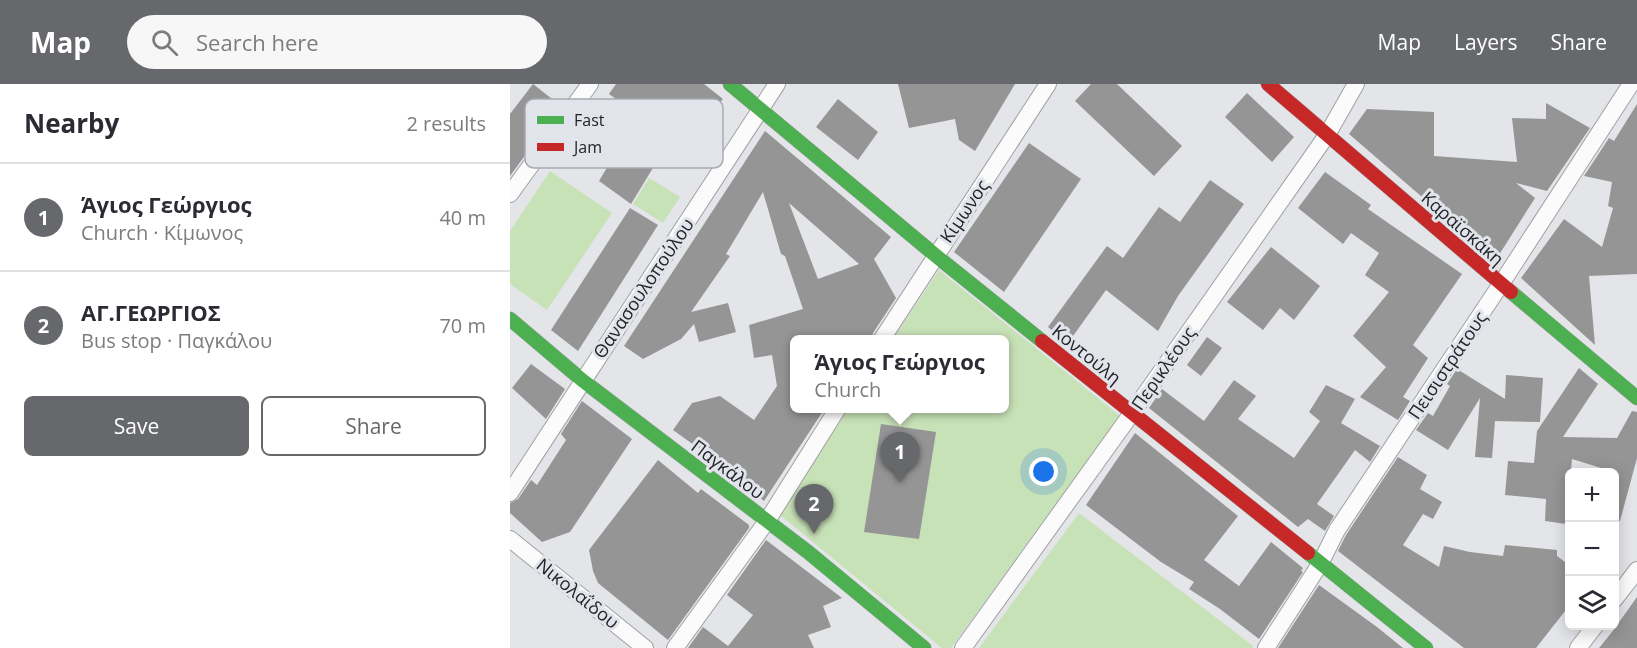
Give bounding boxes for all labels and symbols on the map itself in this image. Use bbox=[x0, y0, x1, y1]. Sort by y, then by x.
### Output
legend bbox=[525, 99, 723, 168]
text: Fast bbox=[574, 109, 605, 131]
text: Jam bbox=[572, 136, 602, 158]
street label: Κίμωνος bbox=[934, 174, 994, 247]
street label: Καραϊσκάκη bbox=[1417, 186, 1509, 270]
street label: Θανασουλοπούλου bbox=[587, 213, 699, 363]
street label: Πεισιστράτους bbox=[1402, 306, 1492, 424]
street label: Κοντούλη bbox=[1047, 319, 1127, 389]
street label: Περικλέους bbox=[1125, 321, 1201, 415]
pin: 1 bbox=[880, 432, 920, 482]
street label: Παγκάλου bbox=[687, 434, 769, 504]
your location bbox=[1029, 457, 1058, 486]
pin: 2 bbox=[794, 484, 834, 534]
street label: Νικολαΐδου bbox=[532, 552, 624, 634]

